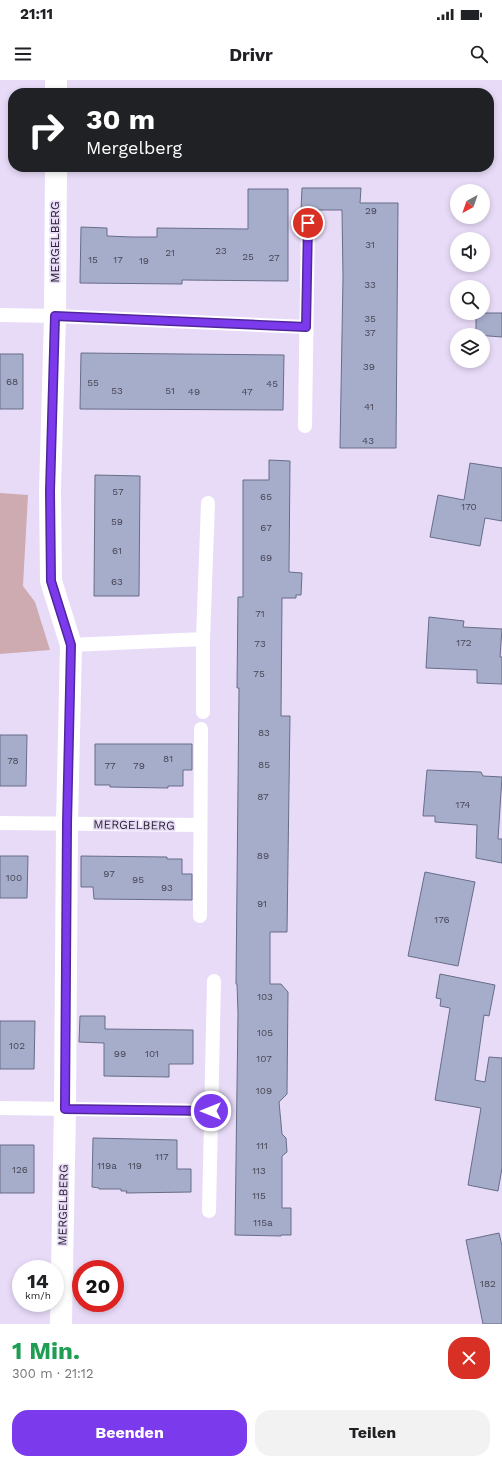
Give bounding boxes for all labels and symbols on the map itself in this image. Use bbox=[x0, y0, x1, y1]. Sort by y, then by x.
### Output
north arrow bbox=[450, 184, 490, 224]
street label: MERGELBERG bbox=[48, 201, 62, 283]
house number: 29 bbox=[365, 205, 377, 216]
pin bbox=[291, 206, 325, 240]
house number: 31 bbox=[365, 239, 375, 250]
house number: 23 bbox=[215, 245, 227, 256]
house number: 21 bbox=[165, 247, 175, 258]
house number: 25 bbox=[242, 251, 254, 262]
house number: 27 bbox=[268, 252, 280, 263]
house number: 15 bbox=[88, 254, 98, 265]
house number: 17 bbox=[113, 254, 123, 265]
house number: 19 bbox=[139, 255, 149, 266]
house number: 33 bbox=[364, 279, 376, 290]
house number: 35 bbox=[364, 313, 376, 324]
house number: 37 bbox=[364, 327, 376, 338]
house number: 39 bbox=[363, 361, 375, 372]
house number: 68 bbox=[6, 376, 18, 387]
house number: 55 bbox=[87, 377, 99, 388]
house number: 45 bbox=[266, 378, 278, 389]
house number: 53 bbox=[111, 385, 123, 396]
house number: 51 bbox=[165, 385, 175, 396]
house number: 49 bbox=[188, 386, 200, 397]
house number: 47 bbox=[241, 386, 253, 397]
house number: 41 bbox=[364, 401, 374, 412]
house number: 43 bbox=[362, 435, 374, 446]
house number: 57 bbox=[112, 486, 124, 497]
house number: 65 bbox=[260, 491, 272, 502]
house number: 170 bbox=[461, 501, 477, 512]
house number: 59 bbox=[111, 516, 123, 527]
house number: 67 bbox=[260, 522, 272, 533]
house number: 61 bbox=[112, 545, 122, 556]
house number: 69 bbox=[260, 552, 272, 563]
house number: 63 bbox=[111, 576, 123, 587]
house number: 71 bbox=[255, 608, 265, 619]
house number: 172 bbox=[456, 637, 472, 648]
house number: 73 bbox=[254, 638, 266, 649]
house number: 75 bbox=[253, 668, 265, 679]
house number: 83 bbox=[258, 727, 270, 738]
house number: 81 bbox=[163, 753, 173, 764]
house number: 78 bbox=[7, 755, 19, 766]
house number: 85 bbox=[258, 759, 270, 770]
house number: 77 bbox=[104, 760, 116, 771]
house number: 79 bbox=[133, 760, 145, 771]
house number: 87 bbox=[257, 791, 269, 802]
house number: 174 bbox=[456, 799, 470, 810]
street label: MERGELBERG bbox=[93, 817, 175, 833]
house number: 89 bbox=[257, 850, 269, 861]
house number: 97 bbox=[103, 868, 115, 879]
house number: 100 bbox=[6, 872, 22, 883]
house number: 95 bbox=[132, 874, 144, 885]
house number: 93 bbox=[161, 882, 173, 893]
house number: 91 bbox=[257, 898, 267, 909]
house number: 176 bbox=[434, 914, 450, 925]
house number: 103 bbox=[257, 991, 273, 1002]
house number: 105 bbox=[257, 1027, 273, 1038]
house number: 102 bbox=[9, 1040, 25, 1051]
house number: 99 bbox=[114, 1048, 126, 1059]
house number: 101 bbox=[145, 1048, 159, 1059]
house number: 107 bbox=[256, 1053, 272, 1064]
house number: 109 bbox=[256, 1085, 272, 1096]
position arrow bbox=[190, 1090, 232, 1132]
house number: 111 bbox=[256, 1140, 268, 1151]
house number: 117 bbox=[155, 1151, 169, 1162]
house number: 119a bbox=[97, 1160, 117, 1171]
house number: 119 bbox=[128, 1160, 142, 1171]
house number: 126 bbox=[12, 1164, 28, 1175]
street label: MERGELBERG bbox=[55, 1164, 71, 1246]
house number: 113 bbox=[252, 1165, 266, 1176]
house number: 115 bbox=[252, 1190, 266, 1201]
house number: 115a bbox=[253, 1217, 273, 1228]
speed limit sign: 20 bbox=[72, 1260, 124, 1312]
house number: 182 bbox=[480, 1278, 496, 1289]

